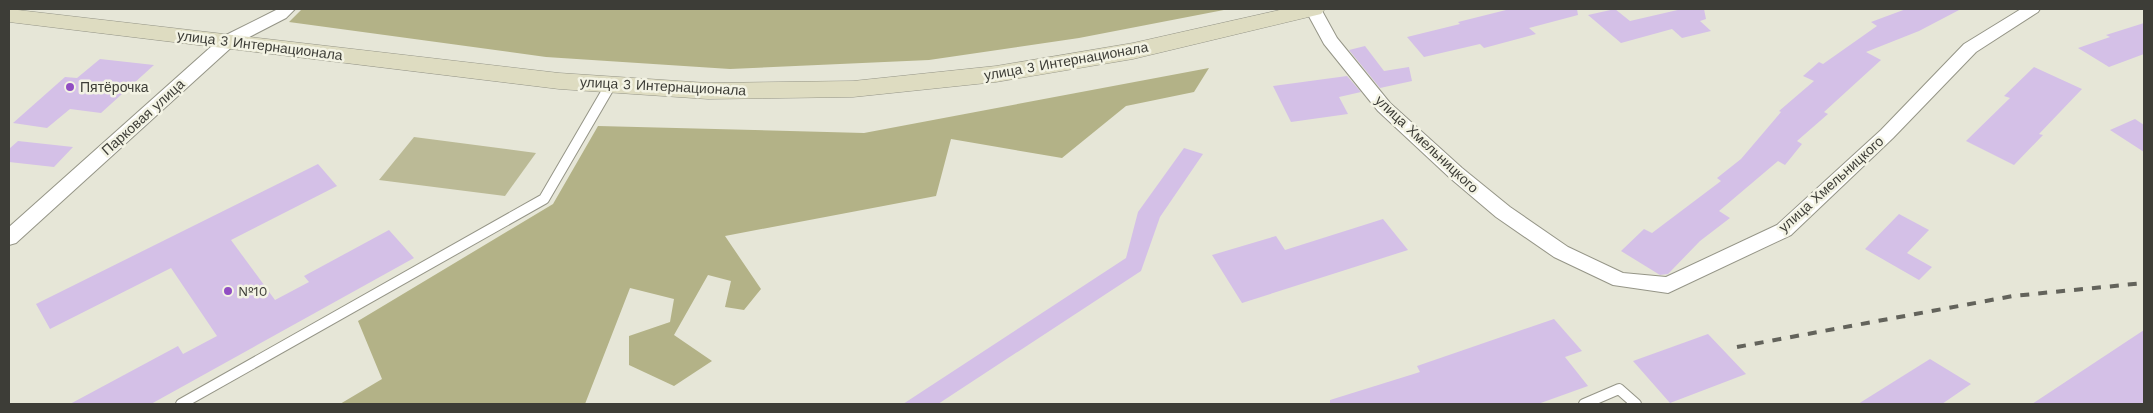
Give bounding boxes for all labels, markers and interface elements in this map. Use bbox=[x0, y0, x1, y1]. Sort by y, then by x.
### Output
street label: улица 3 Интернационала bbox=[176, 27, 344, 63]
street label: улица 3 Интернационала bbox=[983, 39, 1150, 83]
street label: улица 3 Интернационала bbox=[579, 74, 747, 98]
street label: Парковая улица bbox=[98, 76, 188, 158]
place label: Пятёрочка bbox=[80, 79, 149, 95]
marker: Пятёрочка bbox=[64, 81, 76, 93]
street label: улица Хмельницкого bbox=[1372, 92, 1482, 196]
street label: улица Хмельницкого bbox=[1775, 133, 1887, 235]
place label: №10 bbox=[238, 283, 267, 299]
marker: №10 bbox=[222, 285, 234, 297]

